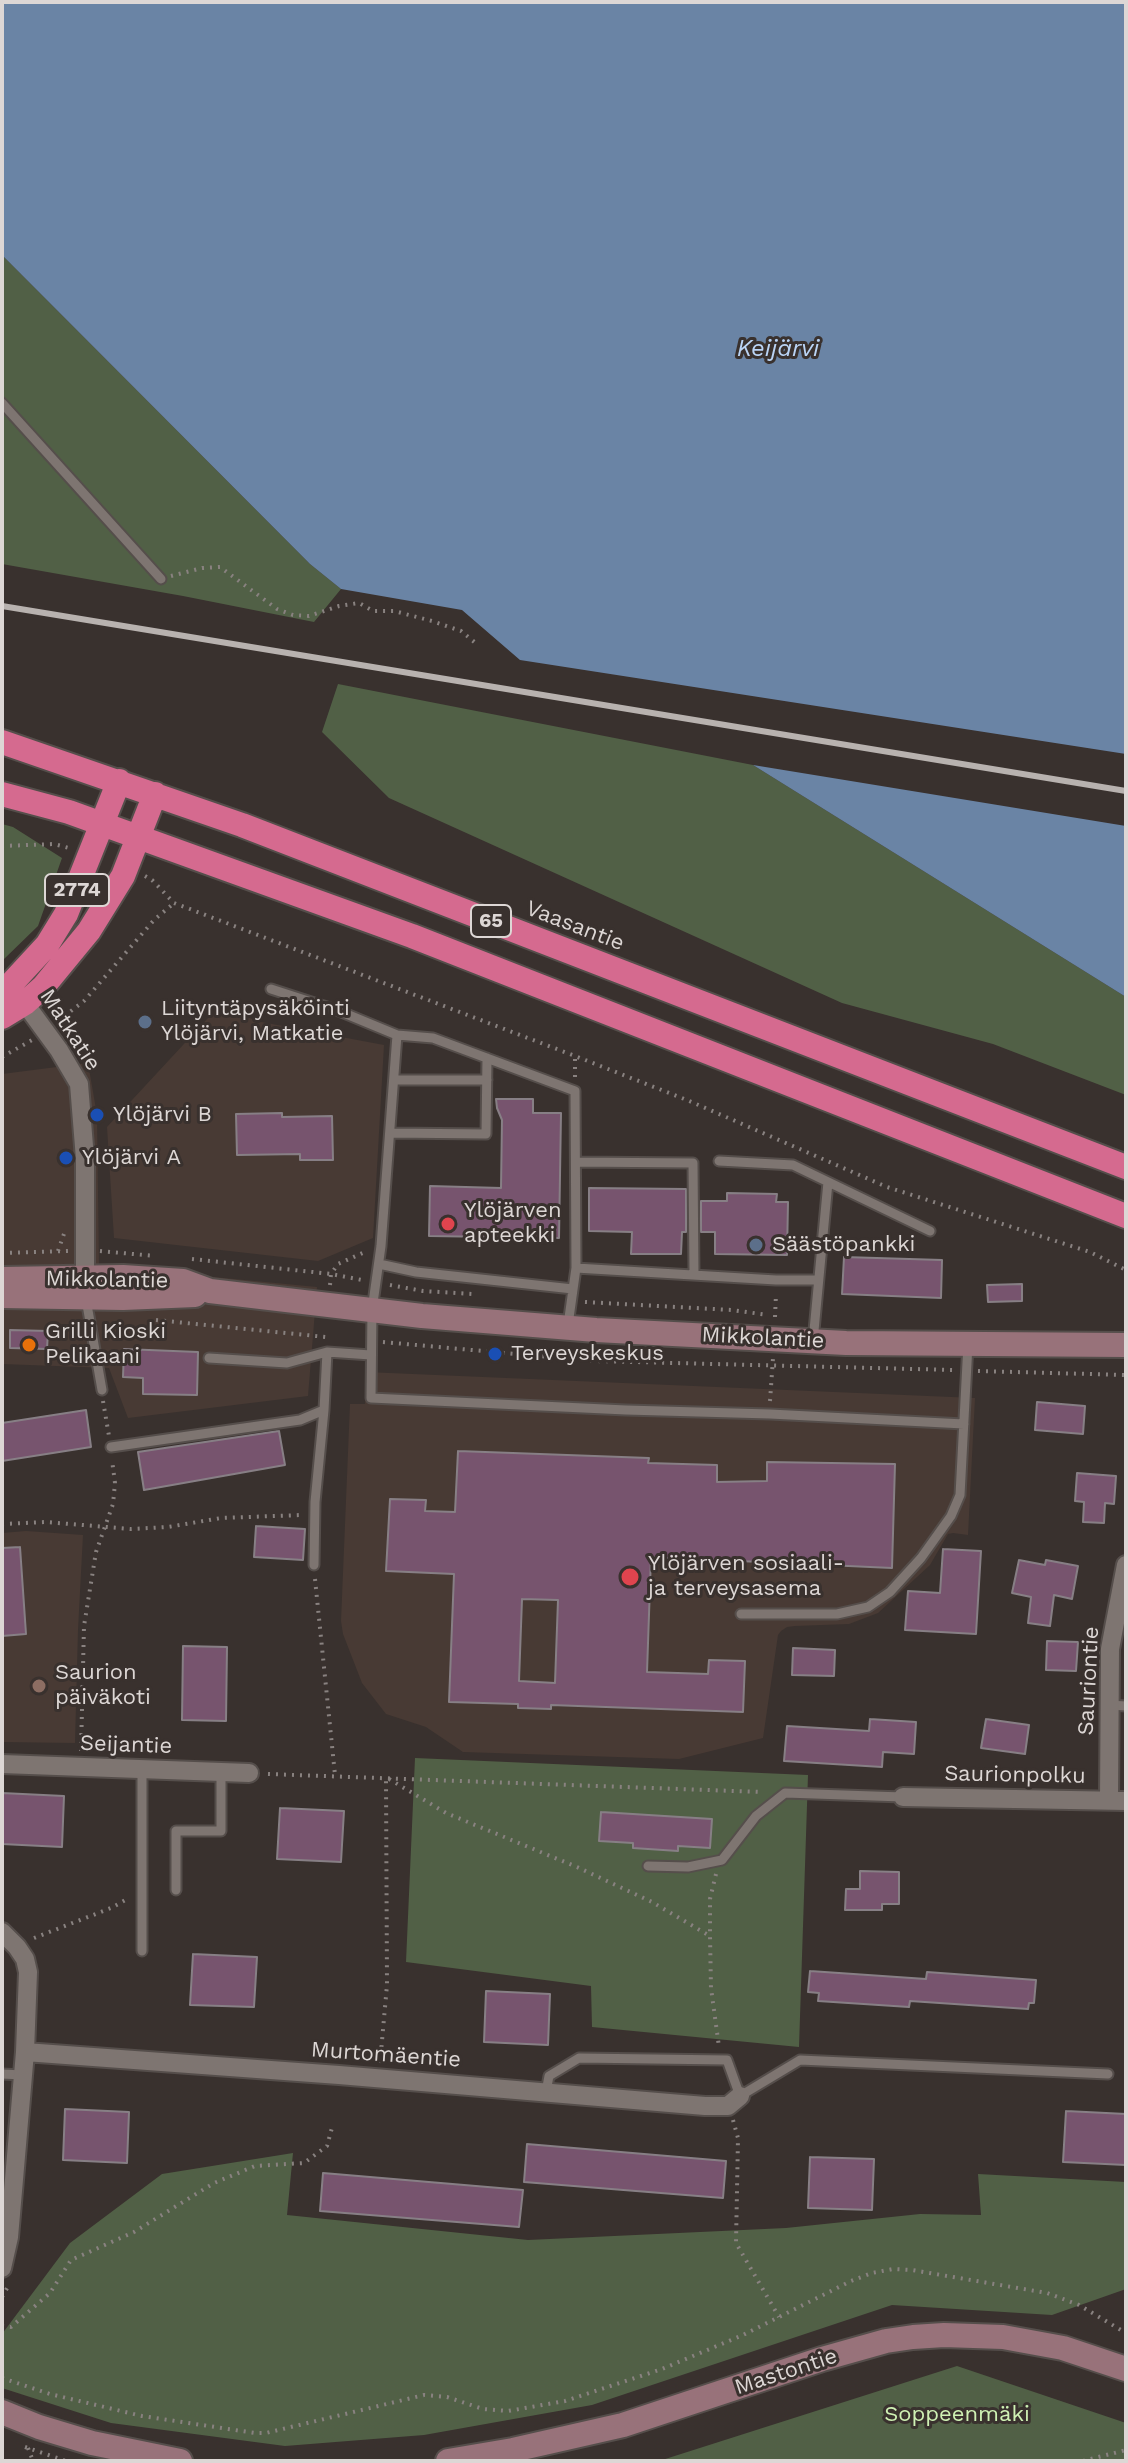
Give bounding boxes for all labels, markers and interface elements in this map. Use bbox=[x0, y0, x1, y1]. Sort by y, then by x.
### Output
water label: Keijärvi bbox=[737, 335, 819, 363]
road number: 2774 bbox=[45, 874, 109, 906]
street label: Vaasantie bbox=[522, 895, 628, 957]
road number: 65 bbox=[471, 905, 511, 937]
street label: Matkatie bbox=[34, 984, 106, 1076]
place label: Liityntäpysäköinti Ylöjärvi, Matkatie bbox=[161, 996, 350, 1048]
marker: Liityntäpysäköinti Ylöjärvi, Matkatie bbox=[136, 1013, 154, 1031]
place label: Ylöjärvi B bbox=[113, 1102, 212, 1128]
marker: Ylöjärvi B bbox=[88, 1106, 106, 1124]
place label: Ylöjärvi A bbox=[82, 1145, 181, 1171]
marker: Ylöjärvi A bbox=[57, 1149, 75, 1167]
place label: Ylöjärven apteekki bbox=[464, 1198, 562, 1250]
marker: Ylöjärven apteekki bbox=[439, 1215, 457, 1233]
place label: Säästöpankki bbox=[772, 1232, 915, 1258]
marker: Säästöpankki bbox=[747, 1236, 765, 1254]
street label: Mikkolantie bbox=[45, 1266, 169, 1294]
place label: Grilli Kioski Pelikaani bbox=[45, 1319, 166, 1370]
street label: Mikkolantie bbox=[701, 1322, 825, 1354]
marker: Grilli Kioski Pelikaani bbox=[20, 1336, 38, 1354]
place label: Terveyskeskus bbox=[511, 1341, 664, 1367]
marker: Terveyskeskus bbox=[486, 1345, 504, 1363]
place label: Ylöjärven sosiaali- ja terveysasema bbox=[648, 1551, 844, 1602]
marker: Ylöjärven sosiaali- ja terveysasema bbox=[619, 1566, 641, 1588]
street label: Sauriontie bbox=[1073, 1626, 1105, 1736]
place label: Saurion päiväkoti bbox=[55, 1660, 151, 1712]
marker: Saurion päiväkoti bbox=[30, 1677, 48, 1695]
street label: Seijantie bbox=[79, 1730, 173, 1760]
street label: Saurionpolku bbox=[944, 1761, 1086, 1789]
street label: Murtomäentie bbox=[310, 2037, 462, 2073]
street label: Mastontie bbox=[731, 2343, 841, 2401]
park label: Soppeenmäki bbox=[884, 2402, 1030, 2428]

